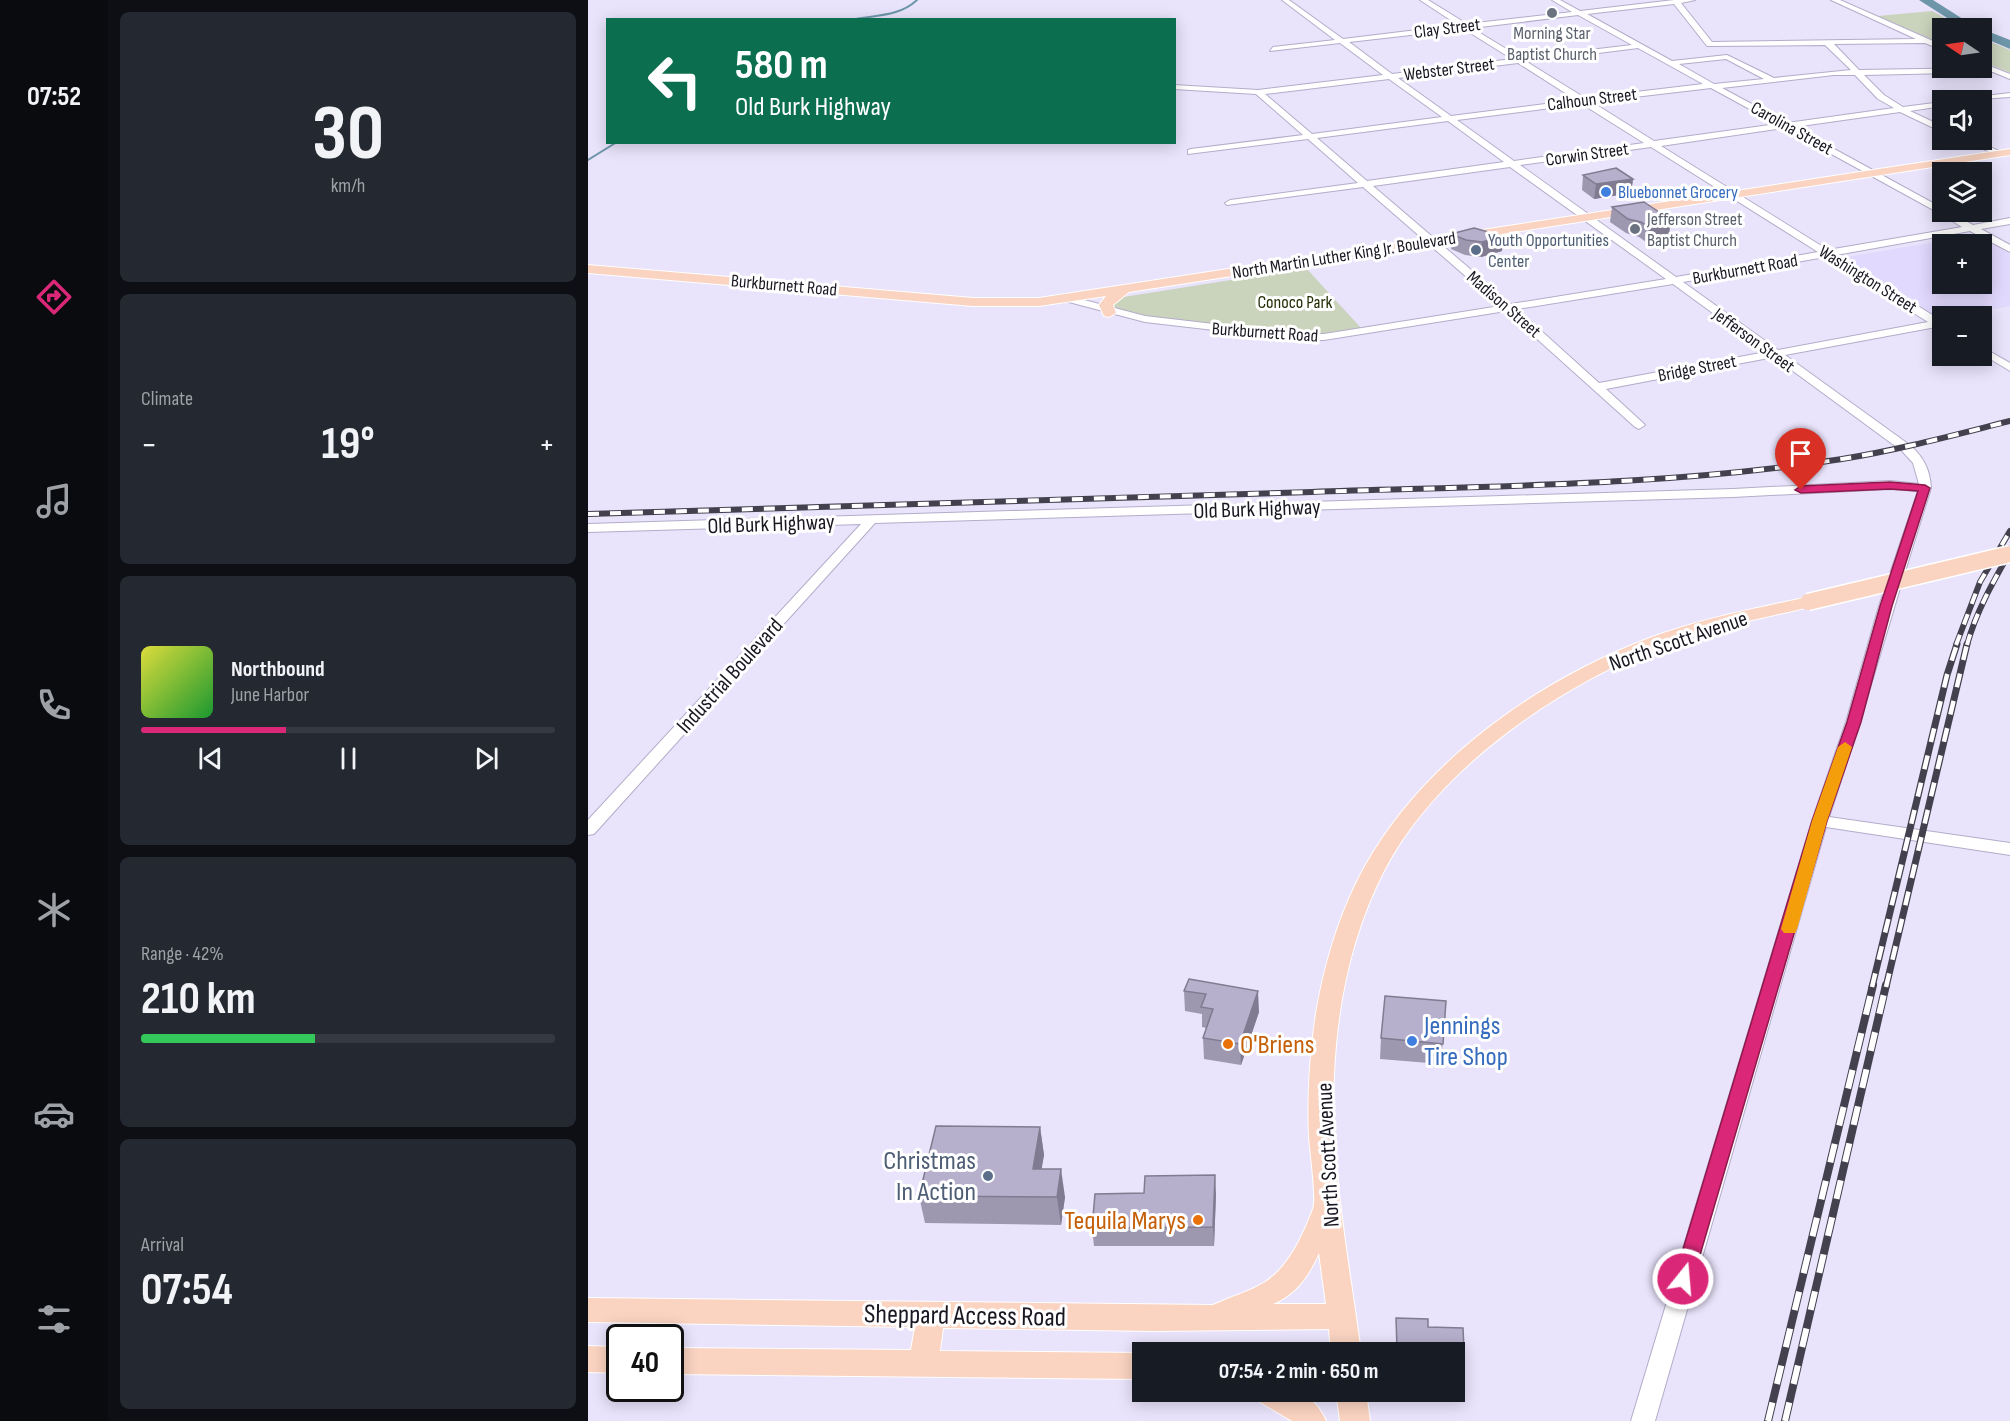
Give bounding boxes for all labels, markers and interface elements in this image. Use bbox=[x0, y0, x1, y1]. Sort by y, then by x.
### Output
marker: Morning Star Baptist Church bbox=[1545, 6, 1559, 20]
street label: Clay Street bbox=[1413, 14, 1482, 43]
north arrow bbox=[1932, 18, 1992, 78]
map controls bbox=[1932, 18, 1992, 366]
place label: Morning Star Baptist Church bbox=[1507, 23, 1597, 65]
text: 580 m bbox=[735, 40, 828, 91]
icon: left bbox=[636, 42, 714, 120]
street label: Webster Street bbox=[1403, 53, 1496, 85]
text: 07:52 bbox=[27, 81, 81, 113]
street label: Calhoun Street bbox=[1546, 84, 1638, 115]
text: 30 bbox=[312, 88, 384, 181]
button: sound bbox=[1932, 90, 1992, 150]
text: Old Burk Highway bbox=[735, 91, 891, 123]
street label: Carolina Street bbox=[1747, 97, 1837, 160]
street label: Corwin Street bbox=[1544, 138, 1630, 171]
button: layers bbox=[1932, 162, 1992, 222]
text: km/h bbox=[331, 174, 365, 198]
place label: Bluebonnet Grocery bbox=[1618, 182, 1738, 203]
marker: Bluebonnet Grocery bbox=[1599, 185, 1613, 199]
place label: Jefferson Street Baptist Church bbox=[1646, 209, 1743, 251]
marker: Jefferson Street Baptist Church bbox=[1628, 222, 1642, 236]
street label: North Martin Luther King Jr. Boulevard bbox=[1231, 227, 1457, 284]
place label: Youth Opportunities Center bbox=[1488, 230, 1609, 272]
button: + bbox=[1932, 234, 1992, 294]
street label: Washington Street bbox=[1815, 241, 1921, 318]
marker: Youth Opportunities Center bbox=[1469, 243, 1483, 257]
street label: Burkburnett Road bbox=[1691, 250, 1799, 289]
street label: Madison Street bbox=[1462, 267, 1545, 342]
street label: Burkburnett Road bbox=[730, 270, 838, 301]
icon: directions bbox=[33, 276, 75, 318]
park label: Conoco Park bbox=[1257, 292, 1333, 313]
street label: Jefferson Street bbox=[1708, 303, 1799, 377]
button: − bbox=[1932, 306, 1992, 366]
street label: Burkburnett Road bbox=[1211, 318, 1319, 347]
street label: Bridge Street bbox=[1656, 351, 1738, 386]
text: Climate bbox=[141, 387, 193, 411]
text: 19° bbox=[321, 417, 375, 472]
text: − bbox=[141, 425, 157, 465]
text: + bbox=[539, 425, 555, 465]
pin bbox=[1775, 428, 1826, 490]
icon: arrive bbox=[1784, 437, 1817, 470]
icon: music bbox=[33, 480, 75, 522]
street label: Old Burk Highway bbox=[1193, 494, 1322, 525]
street label: Old Burk Highway bbox=[707, 509, 836, 540]
street label: North Scott Avenue bbox=[1606, 605, 1751, 678]
street label: Industrial Boulevard bbox=[671, 613, 789, 739]
text: Northbound bbox=[231, 656, 325, 683]
text: June Harbor bbox=[231, 683, 309, 707]
icon: phone bbox=[33, 684, 75, 726]
icon: previous bbox=[194, 742, 227, 775]
icon: pause bbox=[332, 742, 365, 775]
icon: next bbox=[470, 742, 503, 775]
icon: climate bbox=[33, 889, 75, 931]
text: Range · 42% bbox=[141, 942, 224, 966]
text: 210 km bbox=[141, 972, 256, 1027]
place label: Jennings Tire Shop bbox=[1423, 1010, 1508, 1073]
place label: O'Briens bbox=[1240, 1029, 1314, 1061]
marker: Jennings Tire Shop bbox=[1405, 1034, 1419, 1048]
marker: O'Briens bbox=[1221, 1037, 1235, 1051]
street label: North Scott Avenue bbox=[1311, 1082, 1346, 1228]
icon: car bbox=[33, 1093, 75, 1135]
place label: Christmas In Action bbox=[883, 1145, 976, 1208]
marker: Christmas In Action bbox=[981, 1169, 995, 1183]
place label: Tequila Marys bbox=[1064, 1205, 1186, 1237]
marker: Tequila Marys bbox=[1191, 1213, 1205, 1227]
text: Arrival bbox=[141, 1233, 184, 1257]
position arrow bbox=[1651, 1247, 1715, 1311]
text: 07:54 bbox=[141, 1263, 233, 1318]
icon: filters bbox=[33, 1298, 75, 1340]
street label: Sheppard Access Road bbox=[864, 1298, 1066, 1334]
speed limit sign: 40 bbox=[606, 1324, 684, 1402]
text: 07:54 · 2 min · 650 m bbox=[1219, 1358, 1378, 1385]

